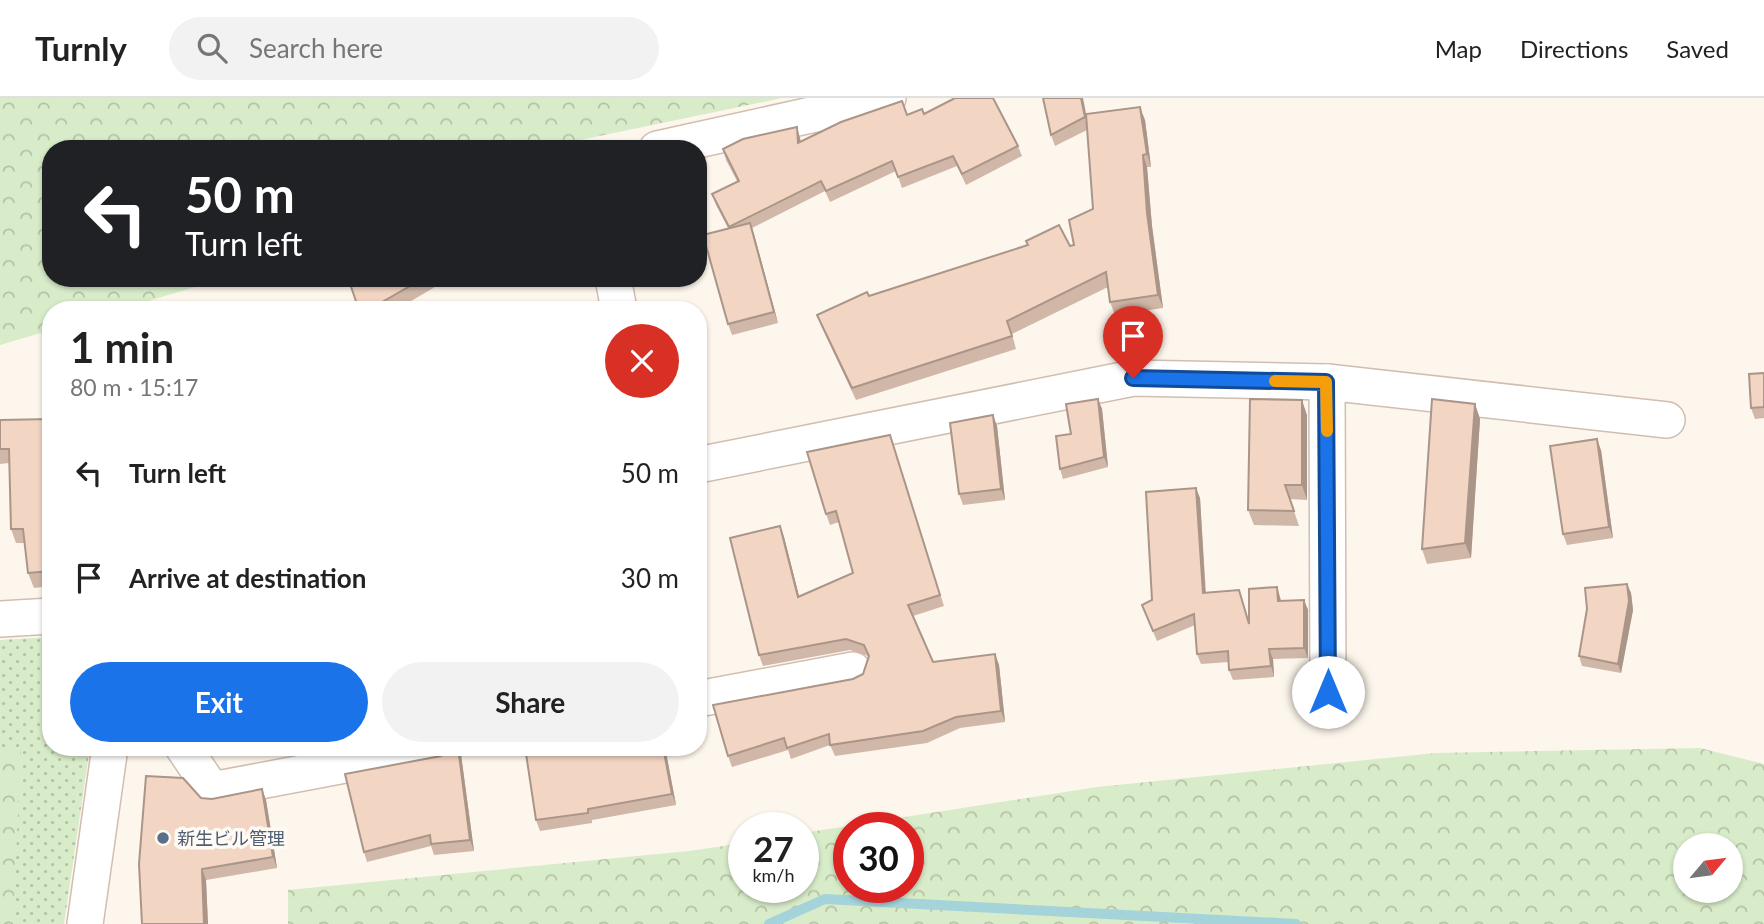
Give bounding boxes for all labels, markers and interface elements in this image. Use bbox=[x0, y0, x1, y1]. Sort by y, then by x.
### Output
search box bbox=[169, 17, 659, 80]
text: Turnly bbox=[35, 28, 127, 68]
icon: search bbox=[193, 29, 231, 67]
text: Search here bbox=[249, 32, 383, 64]
text: Map bbox=[1435, 34, 1482, 63]
text: Directions bbox=[1520, 34, 1628, 63]
text: Saved bbox=[1666, 34, 1729, 63]
text: 50 m bbox=[185, 165, 295, 223]
icon: left bbox=[70, 168, 161, 259]
text: Turn left bbox=[185, 224, 302, 263]
pin bbox=[1103, 306, 1163, 378]
icon: arrive bbox=[1114, 317, 1152, 355]
text: 1 min bbox=[70, 322, 174, 372]
button: close bbox=[605, 324, 679, 398]
text: 80 m · 15:17 bbox=[70, 373, 198, 401]
icon: left bbox=[70, 454, 108, 492]
text: Turn left bbox=[129, 457, 226, 489]
text: 50 m bbox=[621, 457, 679, 489]
icon: arrive bbox=[70, 559, 108, 597]
text: Arrive at destination bbox=[129, 562, 366, 594]
text: 30 m bbox=[621, 562, 679, 594]
position arrow bbox=[1291, 655, 1365, 729]
button: Exit bbox=[70, 662, 368, 742]
button: Share bbox=[382, 662, 679, 742]
speed limit sign: 30 bbox=[833, 812, 924, 903]
place label: 新生ビル管理 bbox=[177, 827, 285, 849]
text: 27 bbox=[753, 827, 794, 869]
marker: 新生ビル管理 bbox=[155, 830, 171, 846]
north arrow bbox=[1673, 833, 1743, 903]
map controls bbox=[1673, 833, 1743, 903]
text: km/h bbox=[752, 864, 795, 886]

